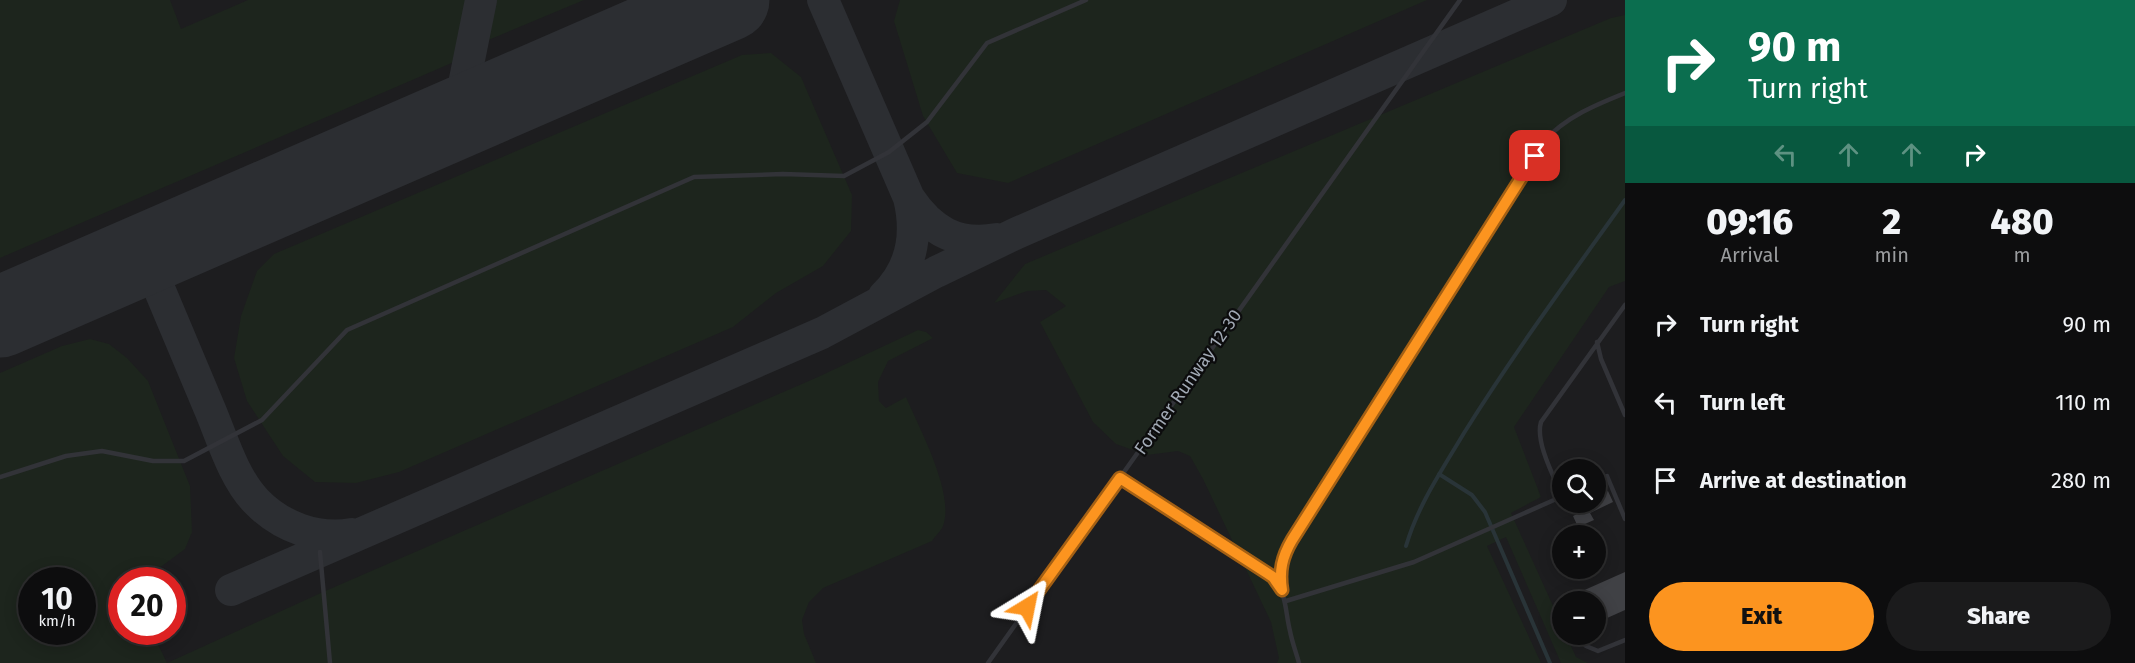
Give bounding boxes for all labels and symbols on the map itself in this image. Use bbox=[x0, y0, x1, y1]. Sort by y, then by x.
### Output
pin bbox=[1509, 130, 1560, 181]
street label: Former Runway 12-30 bbox=[1130, 305, 1246, 459]
speed limit sign: 20 bbox=[108, 567, 186, 645]
position arrow bbox=[995, 575, 1059, 639]

